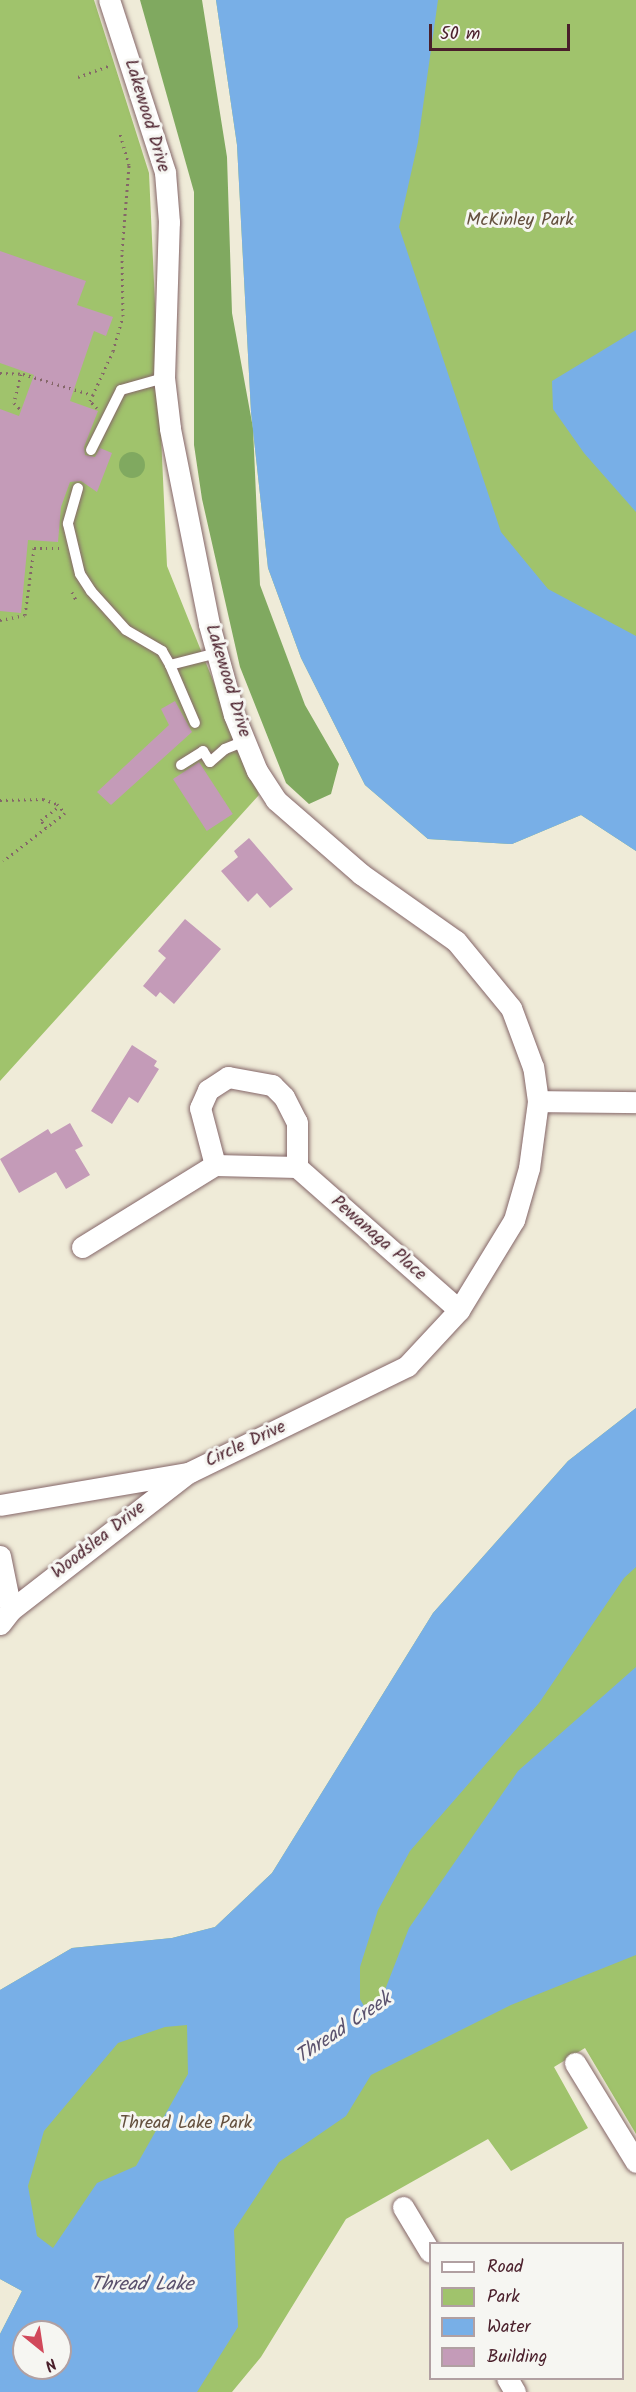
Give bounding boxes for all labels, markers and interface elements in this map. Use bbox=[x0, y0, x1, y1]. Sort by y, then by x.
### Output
scale bar bbox=[432, 12, 573, 50]
text: 50 m bbox=[440, 20, 480, 49]
street label: Lakewood Drive bbox=[119, 57, 173, 175]
park label: McKinley Park bbox=[466, 210, 574, 232]
street label: Lakewood Drive bbox=[200, 622, 254, 740]
street label: Pewanaga Place bbox=[326, 1192, 430, 1286]
street label: Circle Drive bbox=[202, 1417, 290, 1473]
street label: Woodslea Drive bbox=[48, 1498, 150, 1584]
water label: Thread Creek bbox=[292, 1988, 396, 2070]
park label: Thread Lake Park bbox=[120, 2113, 252, 2135]
legend bbox=[429, 2242, 624, 2380]
text: Road bbox=[487, 2253, 523, 2282]
water label: Thread Lake bbox=[90, 2273, 194, 2297]
text: Park bbox=[487, 2283, 520, 2312]
text: Water bbox=[487, 2313, 531, 2342]
north arrow bbox=[12, 2320, 72, 2380]
text: Building bbox=[487, 2343, 547, 2372]
text: N bbox=[40, 2351, 61, 2378]

